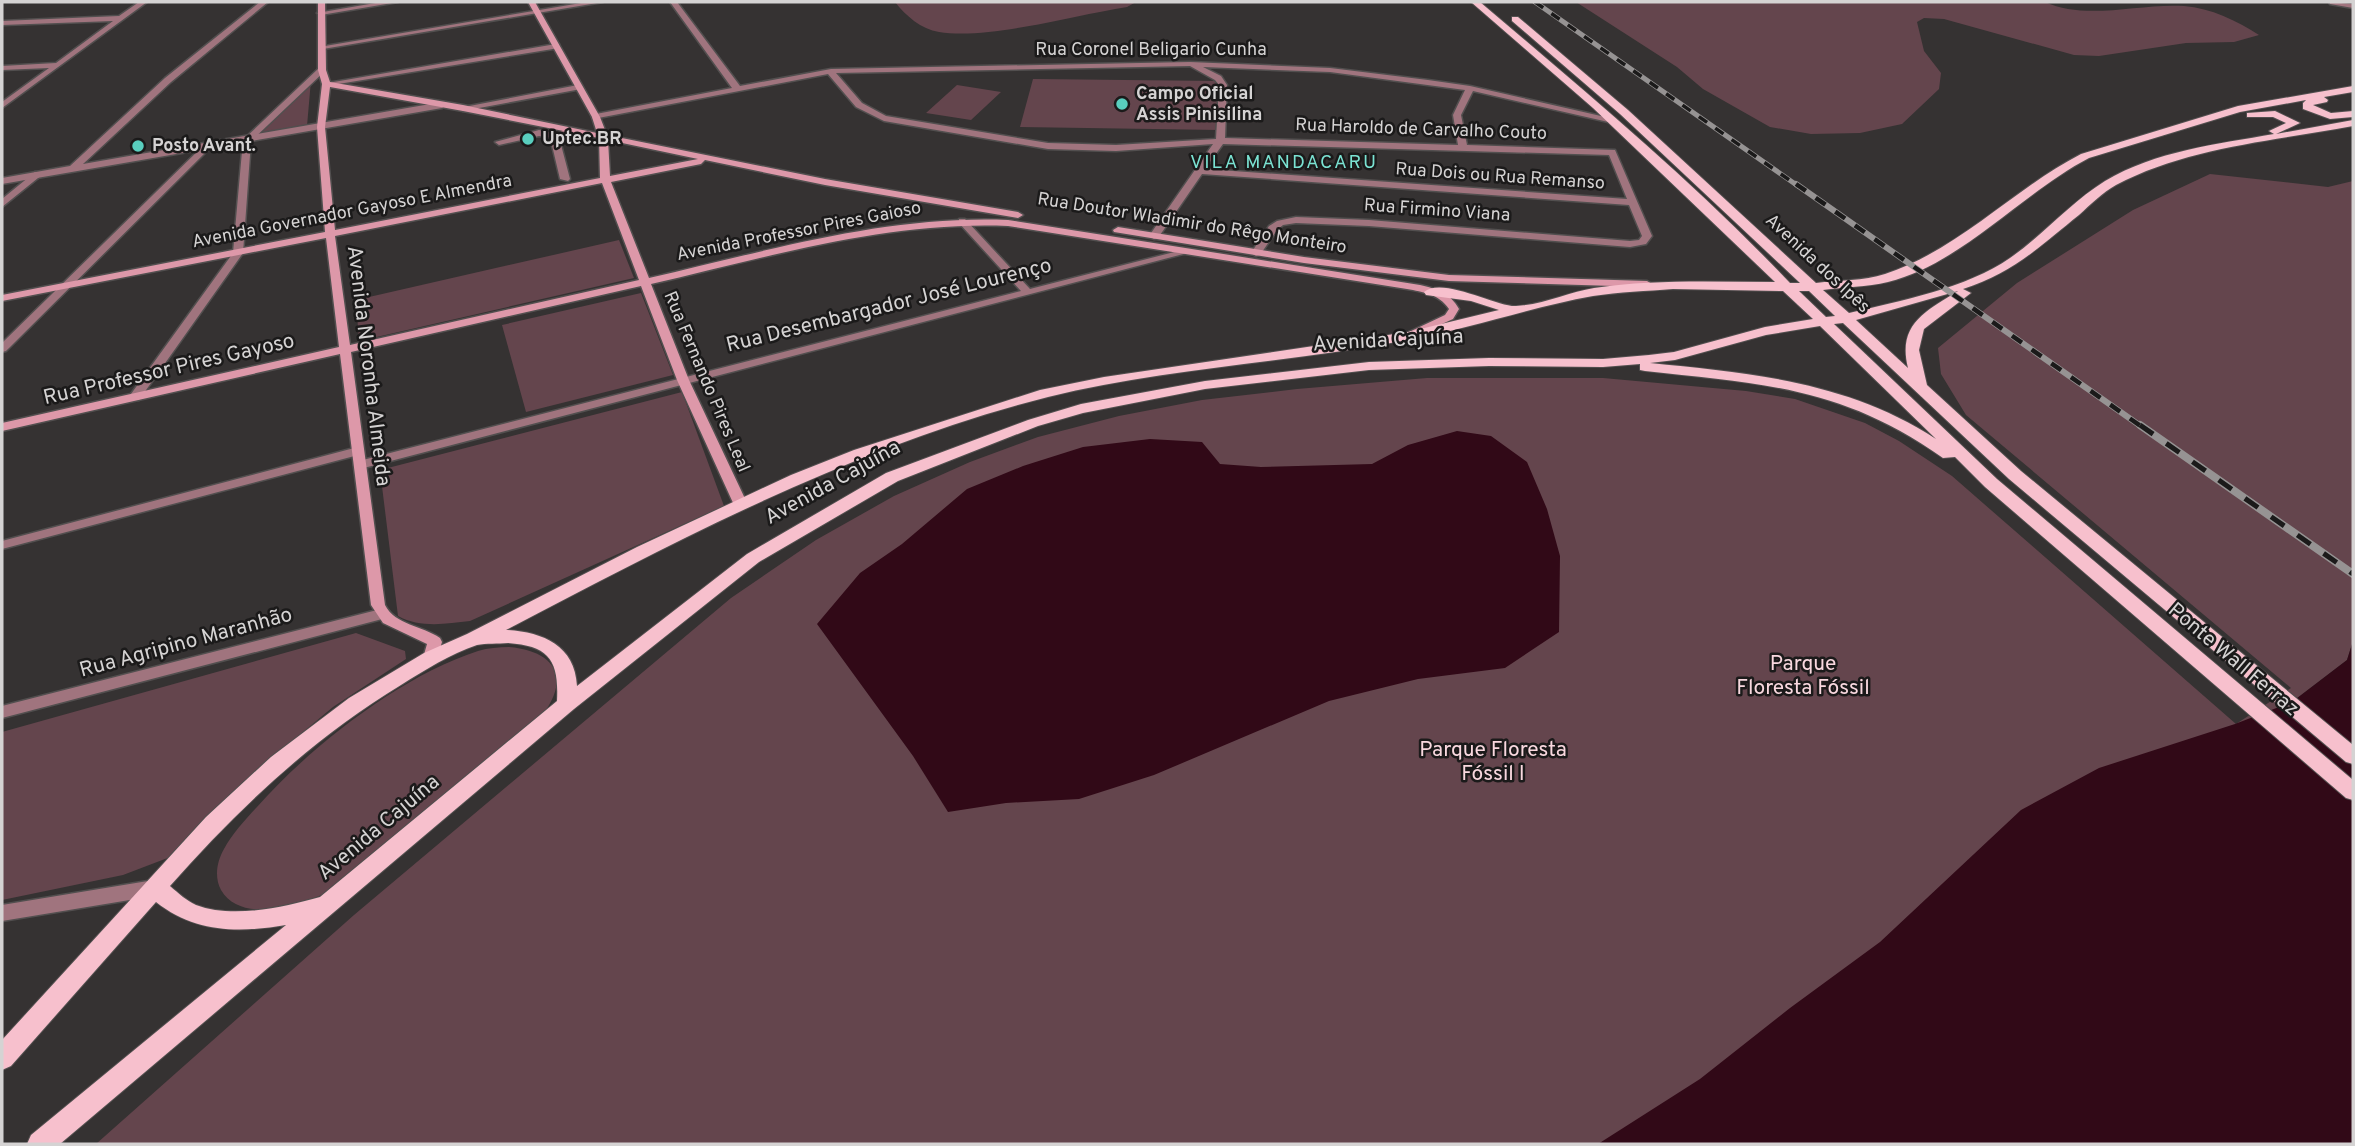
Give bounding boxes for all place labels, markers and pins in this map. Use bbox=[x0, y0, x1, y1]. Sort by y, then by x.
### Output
place label: Campo Oficial Assis Pinisilina bbox=[1136, 83, 1262, 127]
marker: Campo Oficial Assis Pinisilina bbox=[1114, 96, 1130, 112]
place label: Uptec.BR bbox=[542, 128, 622, 151]
marker: Uptec.BR bbox=[520, 131, 536, 147]
place label: Posto Avant. bbox=[152, 135, 256, 158]
marker: Posto Avant. bbox=[130, 138, 146, 154]

